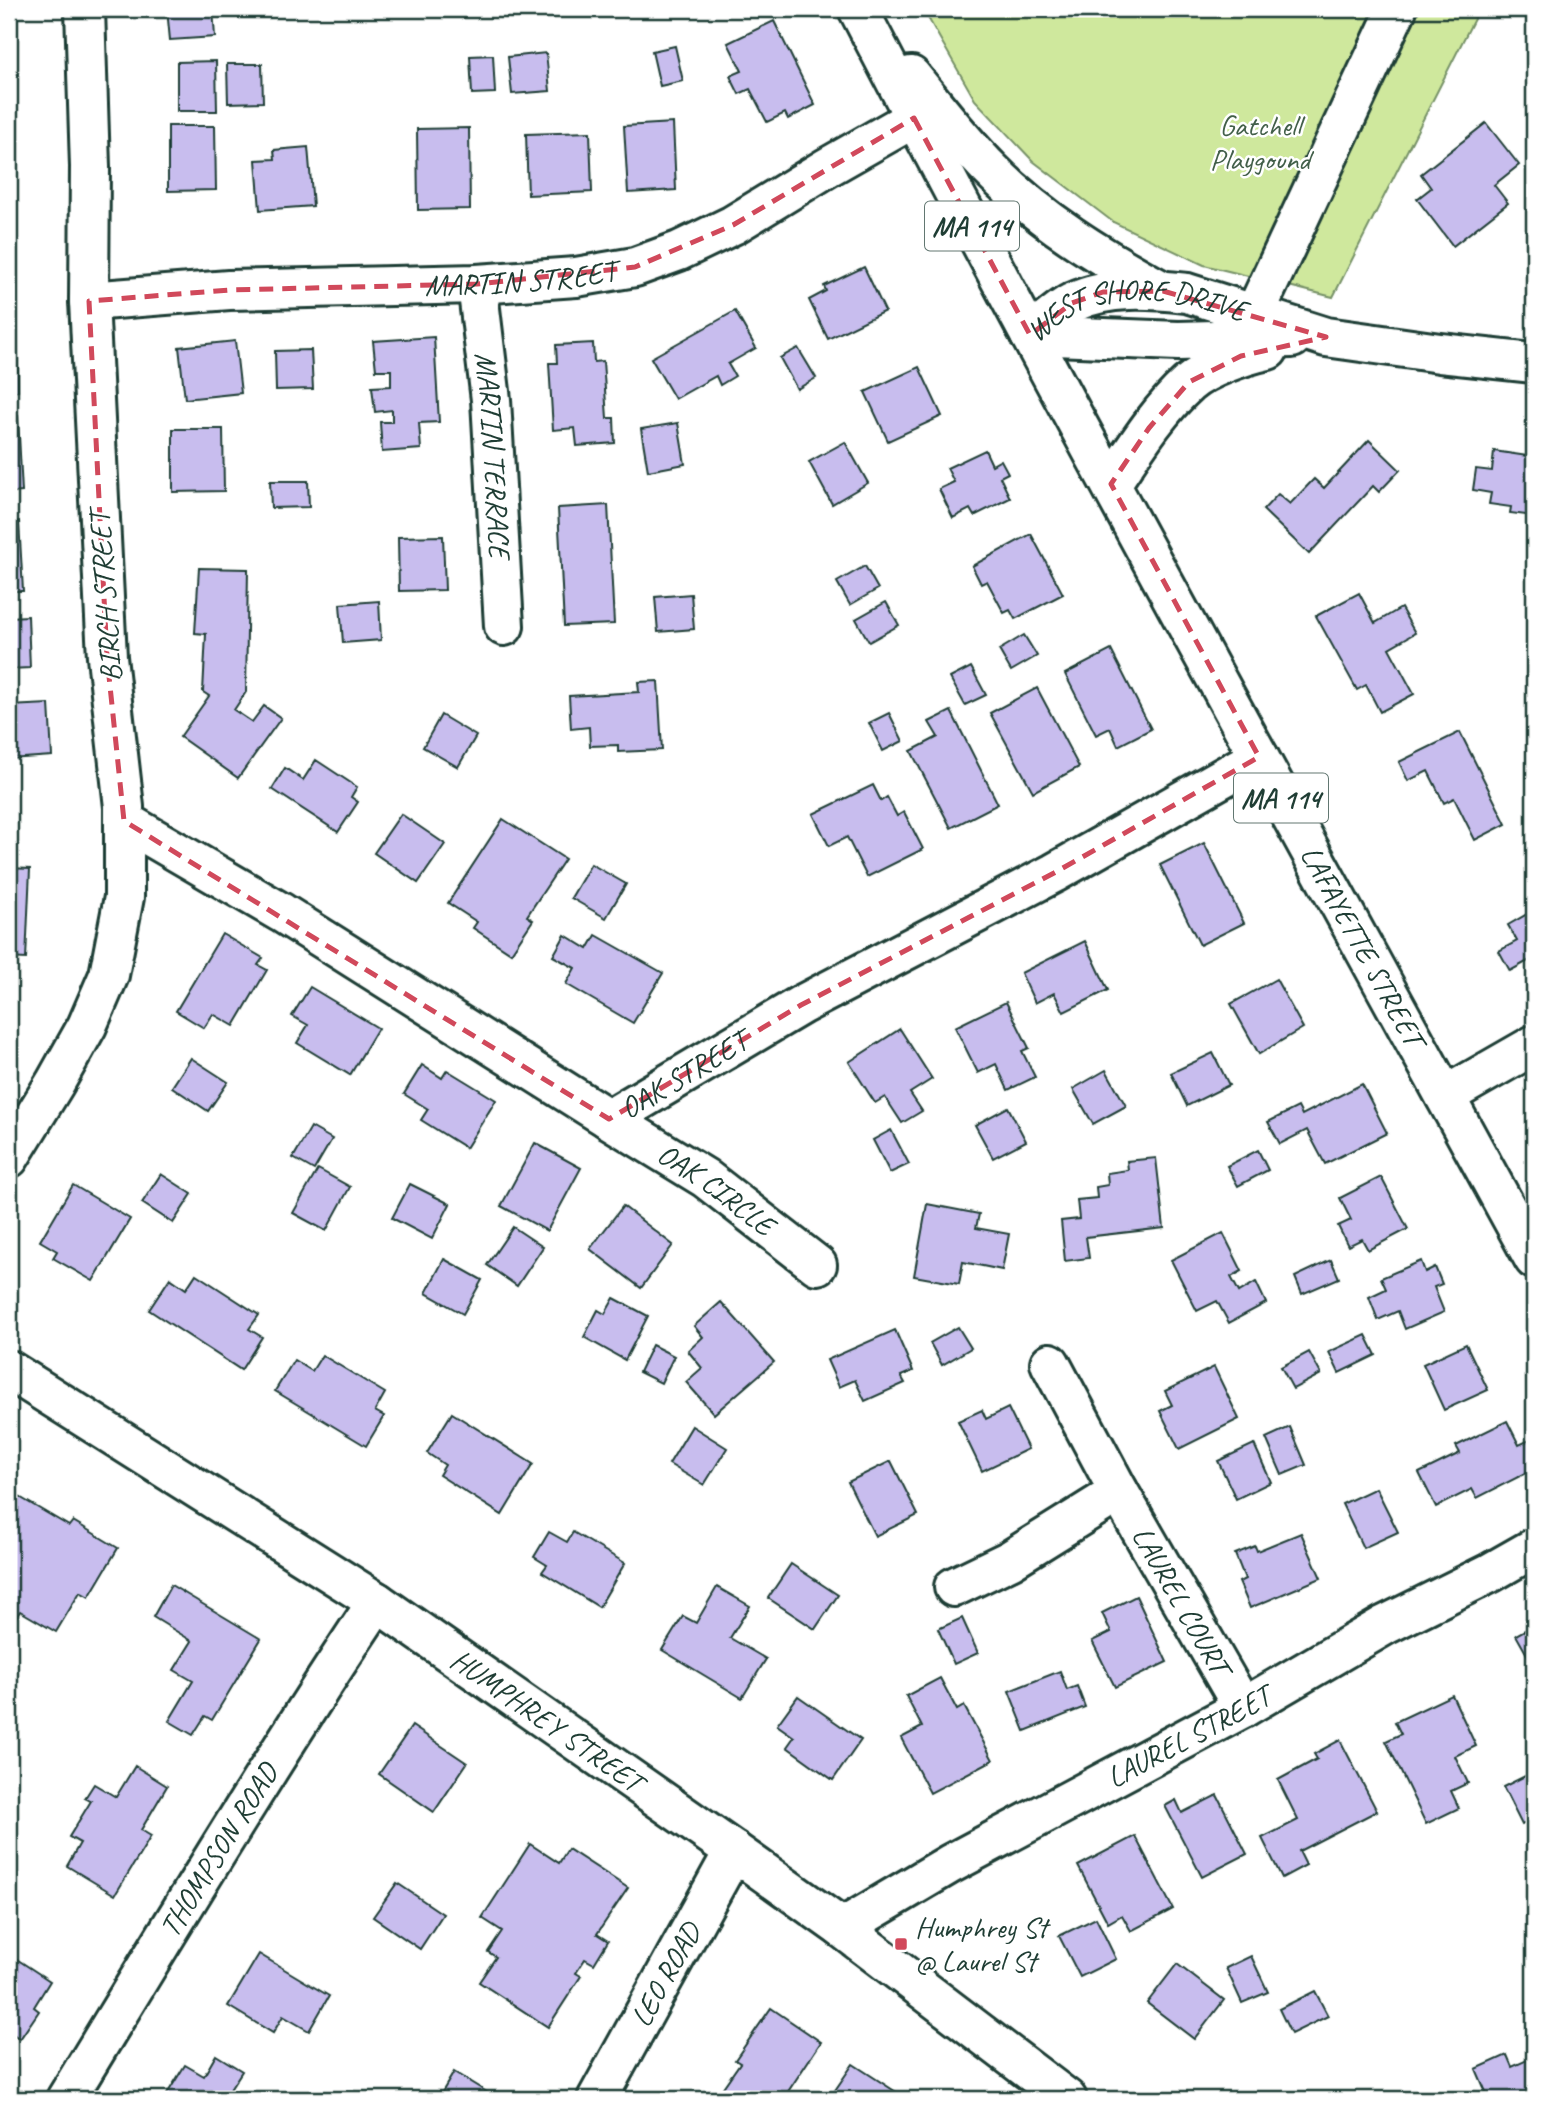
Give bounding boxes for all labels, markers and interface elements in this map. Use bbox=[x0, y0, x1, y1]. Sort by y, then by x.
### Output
park label: Gatchell Playgound bbox=[1210, 106, 1314, 178]
road number: MA 114 bbox=[925, 202, 1019, 250]
street label: MARTIN STREET bbox=[424, 250, 626, 304]
street label: WEST SHORE DRIVE bbox=[1018, 271, 1255, 350]
street label: MARTIN TERRACE bbox=[466, 350, 519, 563]
street label: BIRCH STREET bbox=[80, 504, 130, 683]
road number: MA 114 bbox=[1234, 774, 1328, 822]
street label: LAFAYETTE STREET bbox=[1292, 839, 1436, 1059]
street label: OAK STREET bbox=[613, 1019, 760, 1127]
street label: OAK CIRCLE bbox=[651, 1135, 785, 1246]
street label: LAUREL COURT bbox=[1124, 1520, 1242, 1687]
street label: HUMPHREY STREET bbox=[443, 1640, 655, 1804]
street label: LAUREL STREET bbox=[1100, 1674, 1283, 1796]
street label: THOMPSON ROAD bbox=[151, 1754, 288, 1944]
place label: Humphrey St @ Laurel St bbox=[915, 1908, 1051, 1980]
street label: LEO ROAD bbox=[622, 1914, 711, 2033]
marker: Humphrey St @ Laurel St bbox=[893, 1936, 909, 1952]

